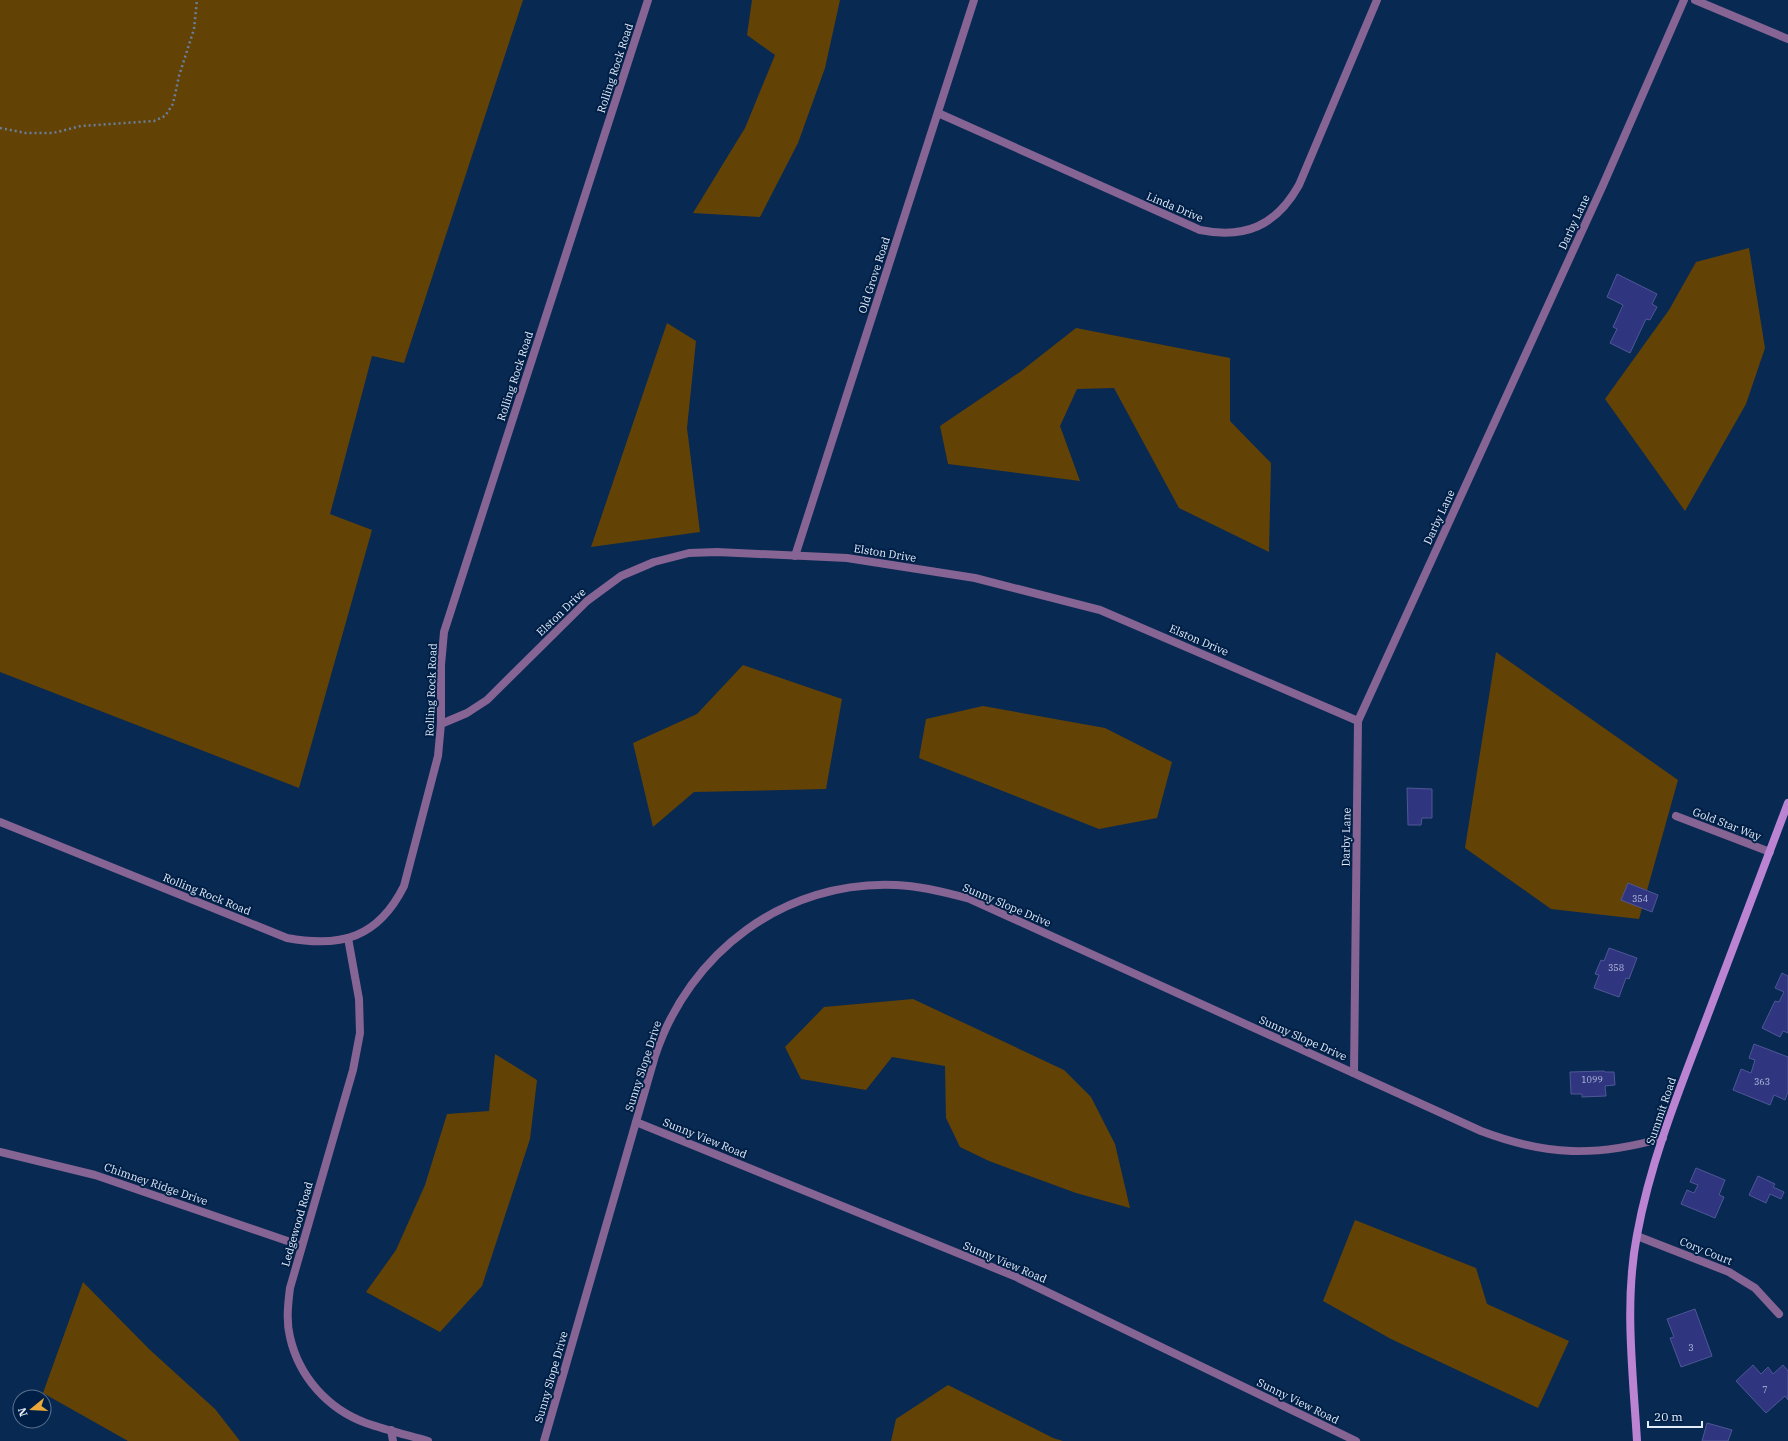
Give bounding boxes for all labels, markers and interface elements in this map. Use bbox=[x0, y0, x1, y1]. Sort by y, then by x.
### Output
street label: Rolling Rock Road bbox=[594, 21, 636, 115]
street label: Linda Drive bbox=[1145, 189, 1205, 225]
street label: Darby Lane bbox=[1555, 192, 1593, 252]
street label: Old Grove Road bbox=[855, 235, 893, 315]
street label: Rolling Rock Road bbox=[494, 329, 536, 423]
street label: Darby Lane bbox=[1420, 487, 1458, 547]
street label: Elston Drive bbox=[853, 541, 917, 565]
street label: Elston Drive bbox=[533, 585, 589, 639]
street label: Elston Drive bbox=[1167, 621, 1231, 659]
street label: Rolling Rock Road bbox=[422, 643, 440, 737]
street label: Gold Star Way bbox=[1691, 805, 1763, 844]
street label: Darby Lane bbox=[1338, 807, 1354, 867]
street label: Rolling Rock Road bbox=[161, 870, 253, 918]
street label: Sunny Slope Drive bbox=[961, 880, 1053, 930]
house number: 354 bbox=[1632, 893, 1648, 904]
house number: 358 bbox=[1608, 962, 1624, 973]
street label: Sunny Slope Drive bbox=[1257, 1012, 1349, 1064]
street label: Sunny Slope Drive bbox=[622, 1019, 664, 1113]
house number: 1099 bbox=[1581, 1074, 1603, 1085]
street label: Summit Road bbox=[1643, 1075, 1679, 1147]
house number: 363 bbox=[1754, 1076, 1770, 1087]
street label: Sunny View Road bbox=[661, 1115, 749, 1161]
street label: Chimney Ridge Drive bbox=[102, 1160, 210, 1208]
street label: Ledgewood Road bbox=[278, 1180, 316, 1268]
street label: Cory Court bbox=[1678, 1234, 1735, 1268]
street label: Sunny View Road bbox=[961, 1238, 1049, 1286]
street label: Sunny Slope Drive bbox=[531, 1329, 571, 1424]
house number: 3 bbox=[1688, 1342, 1694, 1353]
street label: Sunny View Road bbox=[1255, 1375, 1342, 1427]
house number: 7 bbox=[1762, 1384, 1768, 1395]
north arrow bbox=[12, 1389, 52, 1429]
scale bar bbox=[1648, 1403, 1702, 1429]
text: N bbox=[14, 1406, 30, 1418]
text: 20 m bbox=[1654, 1409, 1683, 1424]

